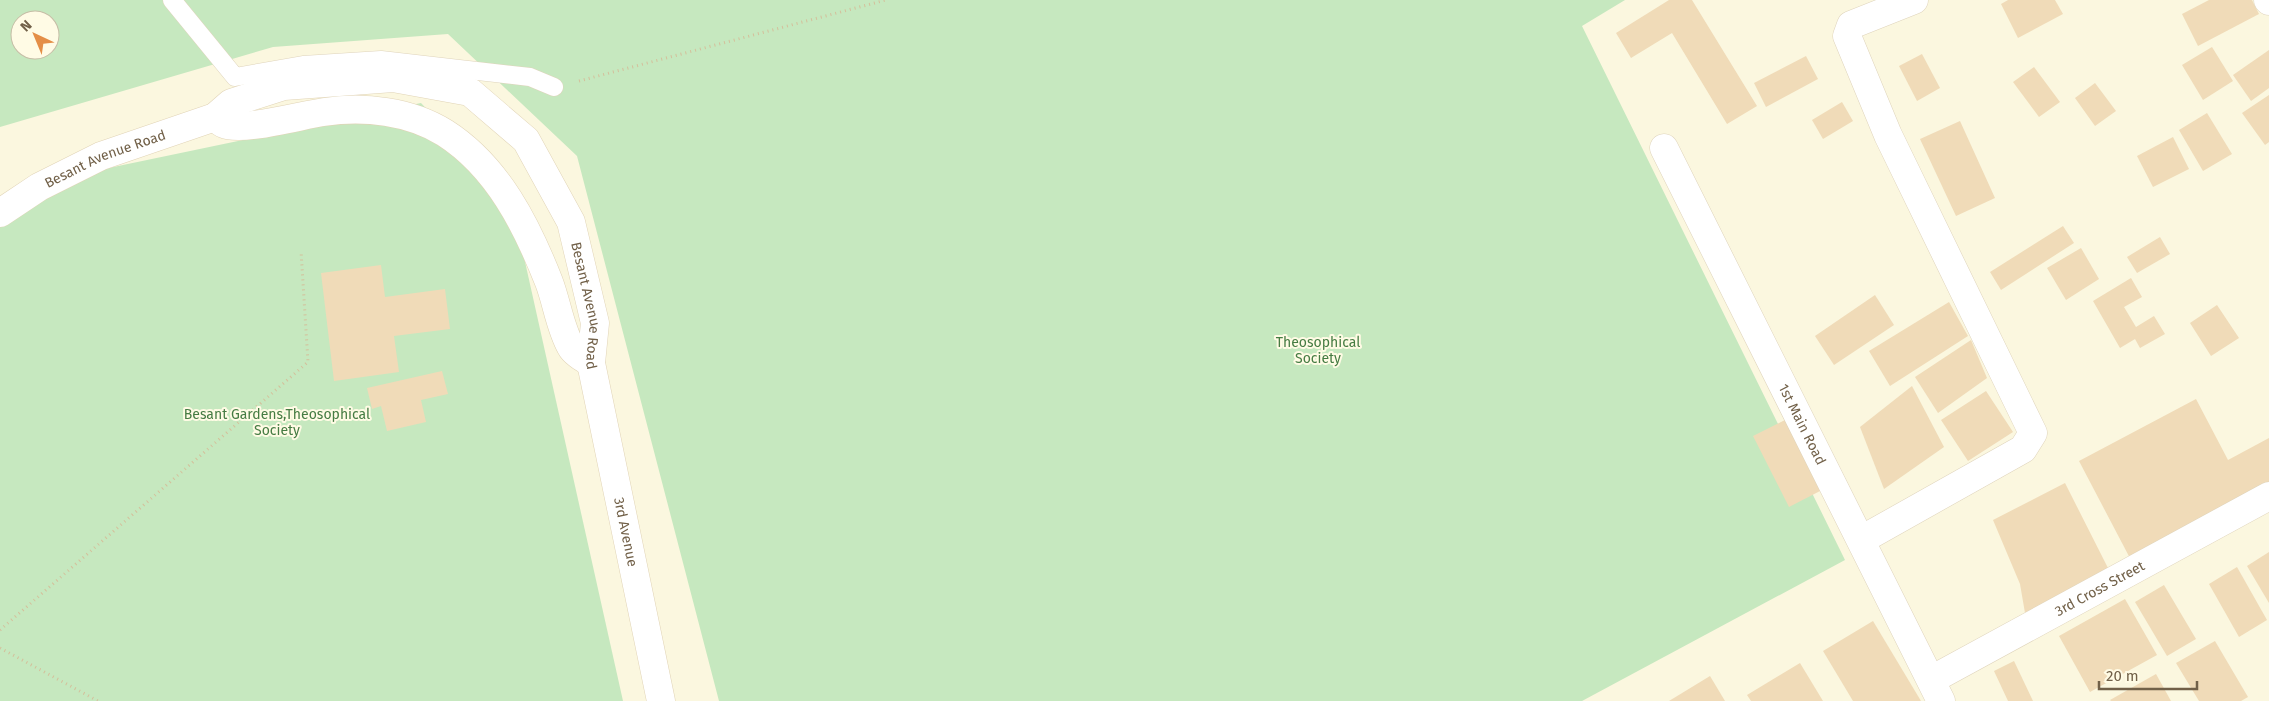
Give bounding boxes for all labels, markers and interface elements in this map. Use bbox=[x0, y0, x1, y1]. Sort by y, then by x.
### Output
north arrow bbox=[10, 10, 60, 60]
text: N bbox=[17, 17, 36, 35]
street label: Besant Avenue Road bbox=[42, 127, 168, 192]
street label: Besant Avenue Road bbox=[567, 240, 603, 371]
park label: Theosophical Society bbox=[1276, 334, 1360, 367]
street label: 1st Main Road bbox=[1775, 381, 1829, 468]
park label: Besant Gardens,Theosophical Society bbox=[184, 406, 370, 439]
street label: 3rd Avenue bbox=[610, 496, 641, 568]
street label: 3rd Cross Street bbox=[2052, 557, 2148, 620]
scale bar bbox=[2099, 658, 2196, 690]
text: 20 m bbox=[2106, 667, 2139, 685]

